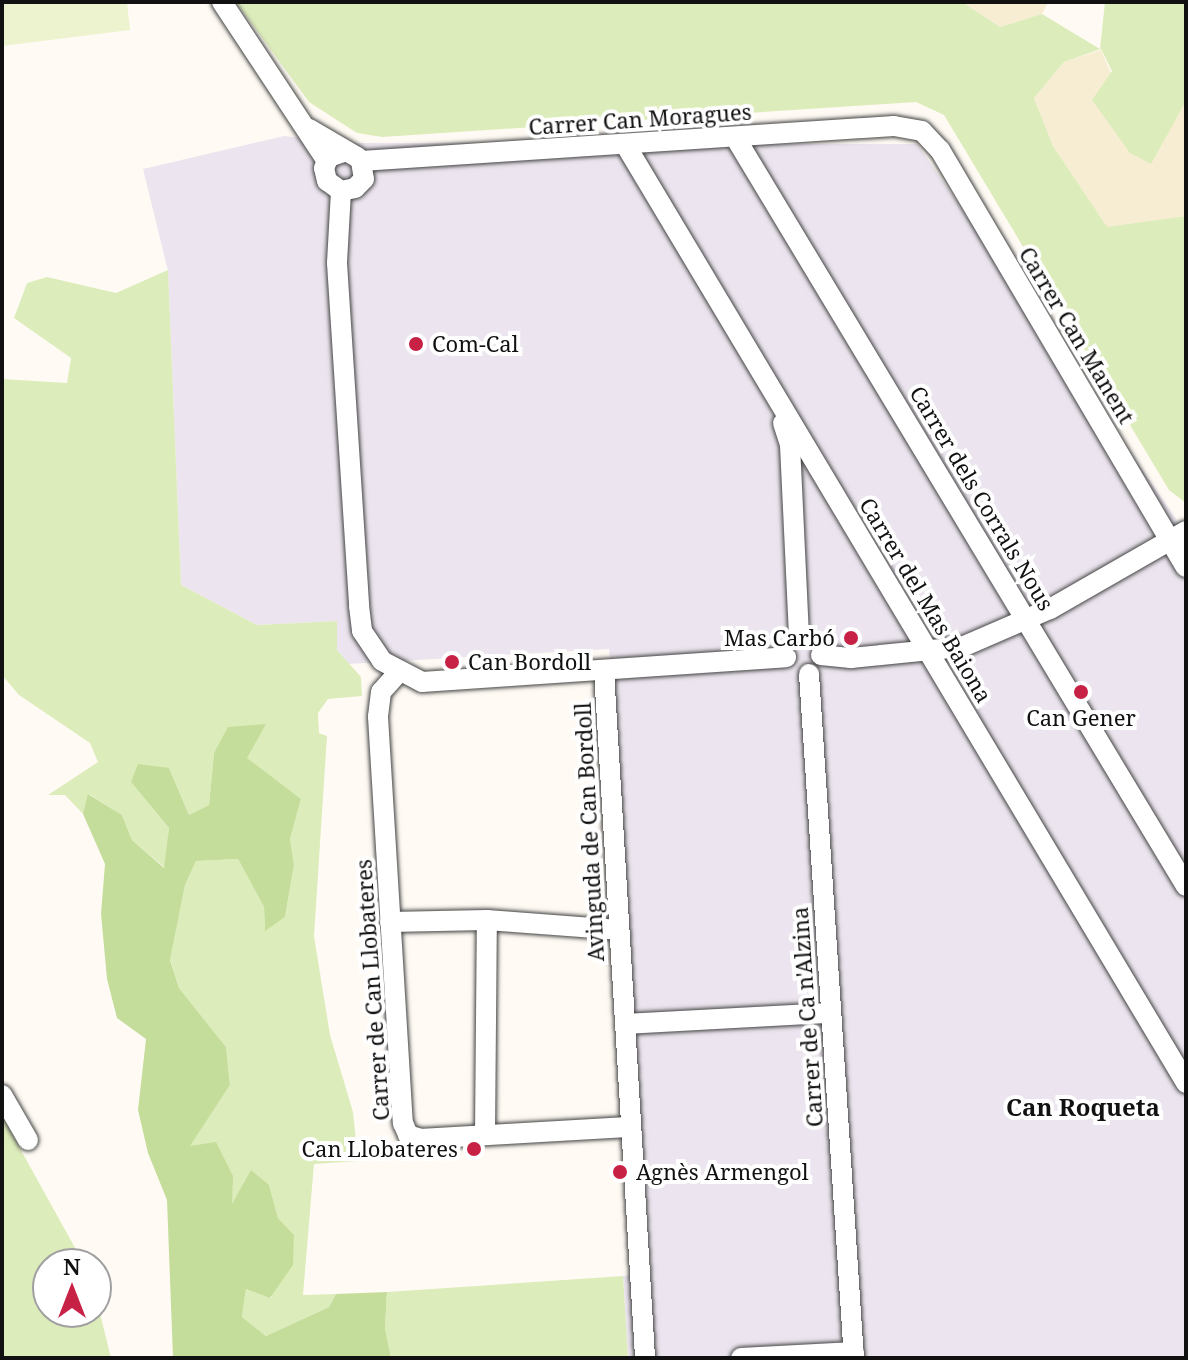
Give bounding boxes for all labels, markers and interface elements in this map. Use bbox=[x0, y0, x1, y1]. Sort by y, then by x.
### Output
street label: Carrer Can Moragues bbox=[528, 98, 752, 140]
street label: Carrer Can Manent bbox=[1014, 242, 1140, 428]
place label: Com-Cal bbox=[432, 331, 519, 357]
marker: Com-Cal bbox=[407, 335, 425, 353]
street label: Carrer dels Corrals Nous bbox=[905, 381, 1059, 615]
street label: Carrer del Mas Baiona bbox=[854, 493, 998, 707]
place label: Mas Carbó bbox=[724, 625, 835, 651]
marker: Mas Carbó bbox=[842, 629, 860, 647]
place label: Can Bordoll bbox=[468, 649, 591, 675]
marker: Can Bordoll bbox=[443, 653, 461, 671]
marker: Can Gener bbox=[1072, 683, 1090, 701]
street label: Avinguda de Can Bordoll bbox=[569, 702, 609, 962]
place label: Can Gener bbox=[1026, 705, 1136, 731]
street label: Carrer de Can Llobateres bbox=[350, 858, 394, 1122]
street label: Carrer de Ca n'Alzina bbox=[786, 906, 828, 1128]
district label: Can Roqueta bbox=[1006, 1093, 1160, 1121]
place label: Can Llobateres bbox=[302, 1136, 458, 1162]
marker: Can Llobateres bbox=[465, 1140, 483, 1158]
place label: Agnès Armengol bbox=[636, 1159, 808, 1185]
marker: Agnès Armengol bbox=[611, 1163, 629, 1181]
north arrow bbox=[32, 1248, 112, 1328]
text: N bbox=[63, 1251, 81, 1281]

